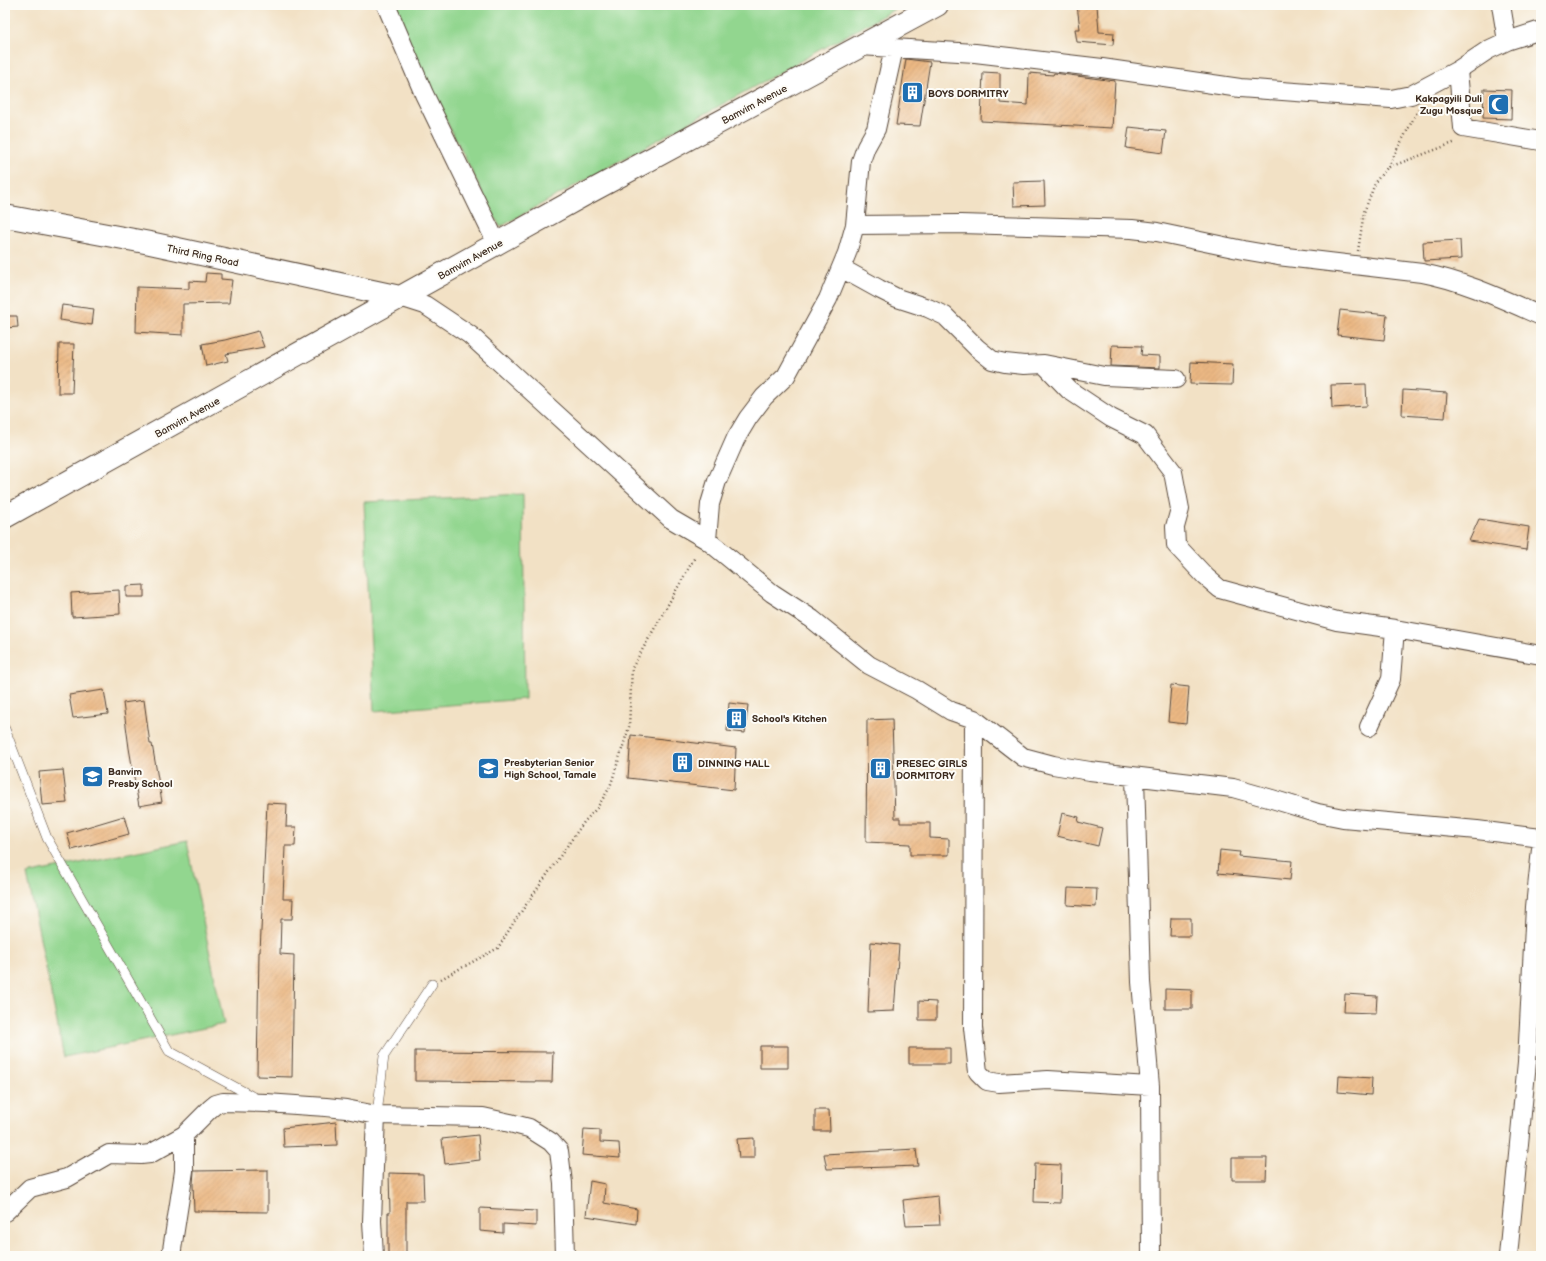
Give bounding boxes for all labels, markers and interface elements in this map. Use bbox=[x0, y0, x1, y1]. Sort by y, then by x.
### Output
building icon: BOYS DORMITRY bbox=[900, 80, 926, 106]
street label: Bamvim Avenue bbox=[720, 83, 789, 127]
place label: BOYS DORMITRY bbox=[928, 88, 1008, 100]
mosque icon: Kakpagyili Duli Zugu Mosque bbox=[1485, 91, 1511, 117]
place label: Kakpagyili Duli Zugu Mosque bbox=[1415, 93, 1482, 117]
street label: Bamvim Avenue bbox=[436, 237, 505, 283]
street label: Third Ring Road bbox=[166, 242, 240, 270]
street label: Bamvim Avenue bbox=[153, 395, 222, 441]
building icon: School's Kitchen bbox=[724, 705, 750, 731]
place label: School's Kitchen bbox=[752, 713, 827, 725]
building icon: DINNING HALL bbox=[669, 750, 695, 776]
school or university icon: Presbyterian Senior High School, Tamale bbox=[475, 755, 501, 781]
building icon: PRESEC GIRLS DORMITORY bbox=[867, 756, 893, 782]
place label: Presbyterian Senior High School, Tamale bbox=[504, 757, 597, 781]
place label: DINNING HALL bbox=[698, 758, 770, 770]
place label: PRESEC GIRLS DORMITORY bbox=[896, 758, 967, 782]
school or university icon: Banvim Presby School bbox=[80, 764, 106, 790]
place label: Banvim Presby School bbox=[108, 766, 172, 790]

